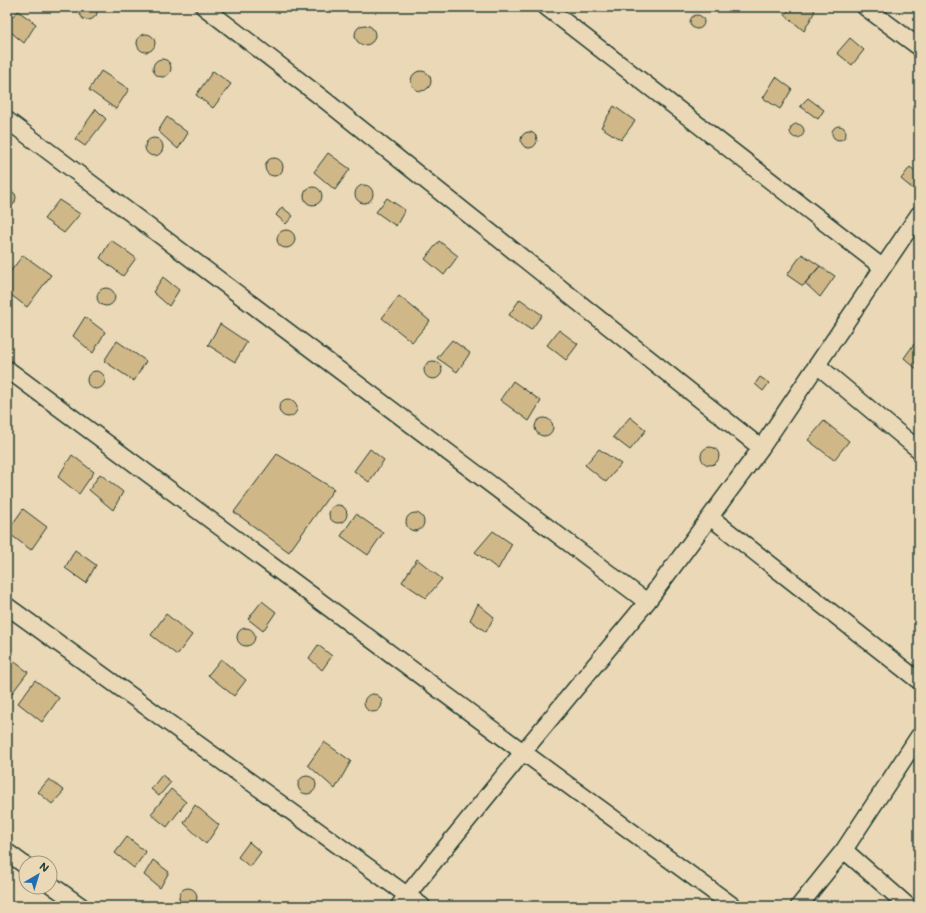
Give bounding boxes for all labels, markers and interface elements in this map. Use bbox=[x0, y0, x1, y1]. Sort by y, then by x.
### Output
north arrow bbox=[18, 855, 58, 895]
text: N bbox=[37, 858, 52, 875]

